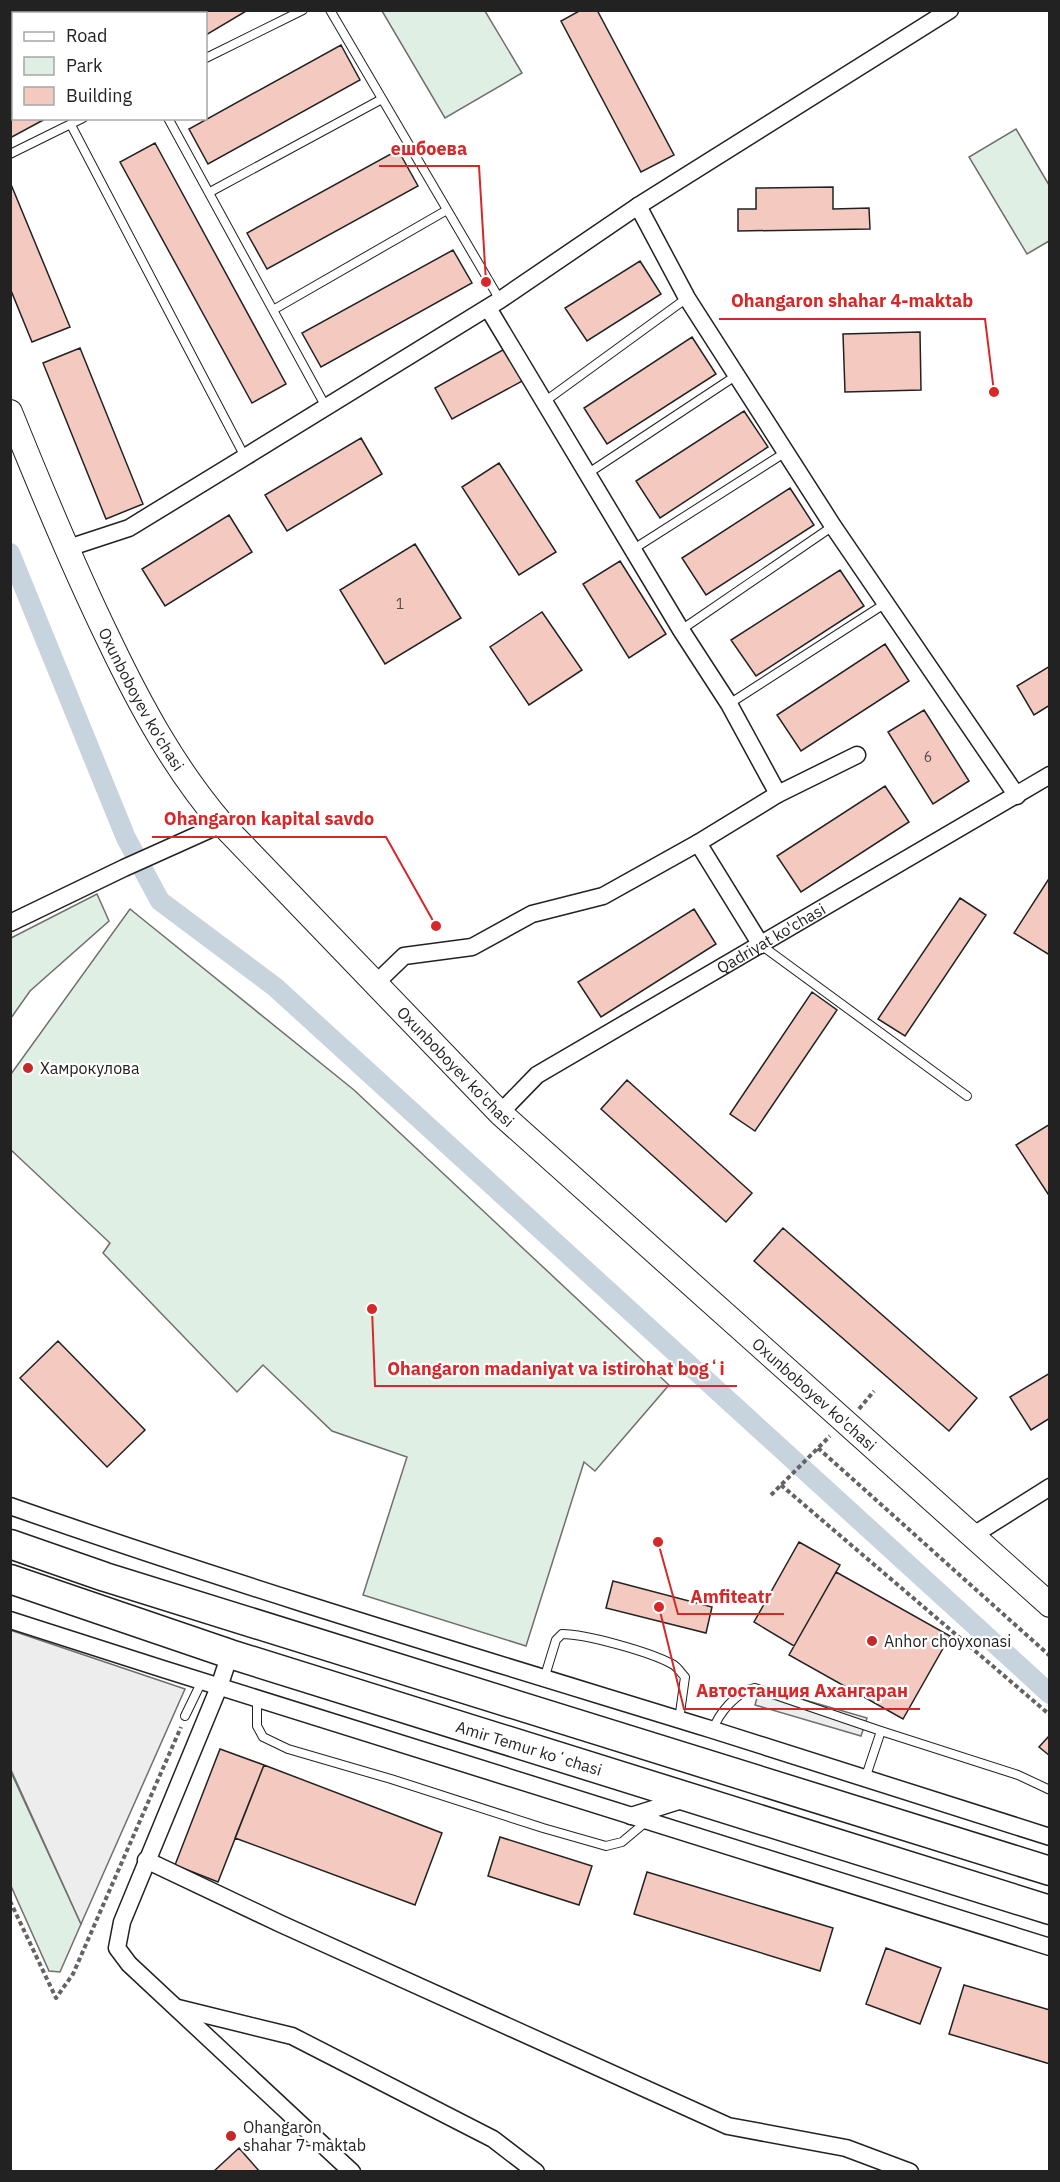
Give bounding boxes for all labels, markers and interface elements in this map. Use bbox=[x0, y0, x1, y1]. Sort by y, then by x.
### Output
legend bbox=[12, 12, 207, 120]
text: Road bbox=[66, 24, 107, 47]
text: Park bbox=[66, 54, 103, 77]
text: Building bbox=[66, 84, 133, 107]
callout: ешбоева bbox=[379, 130, 479, 166]
text: ешбоева bbox=[391, 137, 467, 160]
callout: Ohangaron shahar 4-maktab bbox=[719, 283, 985, 319]
text: Ohangaron shahar 4-maktab bbox=[731, 289, 973, 312]
house number: 1 bbox=[396, 595, 404, 613]
street label: Oxunboboyev ko'chasi bbox=[94, 624, 189, 774]
house number: 6 bbox=[924, 748, 932, 766]
callout: Ohangaron kapital savdo bbox=[152, 801, 386, 837]
text: Ohangaron kapital savdo bbox=[164, 807, 374, 830]
street label: Qadriyat ko'chasi bbox=[713, 899, 829, 978]
street label: Oxunboboyev ko'chasi bbox=[393, 1002, 519, 1131]
place label: Хамрокулова bbox=[40, 1058, 140, 1078]
marker: Хамрокулова bbox=[21, 1061, 35, 1075]
street label: Oxunboboyev ko'chasi bbox=[748, 1333, 881, 1455]
callout: Ohangaron madaniyat va istirohat bogʻi bbox=[375, 1350, 737, 1386]
text: Ohangaron madaniyat va istirohat bogʻi bbox=[387, 1357, 725, 1380]
callout: Amfiteatr bbox=[678, 1578, 784, 1614]
text: Amfiteatr bbox=[690, 1585, 772, 1608]
place label: Anhor choyxonasi bbox=[884, 1631, 1011, 1651]
marker: Anhor choyxonasi bbox=[865, 1634, 879, 1648]
callout: Автостанция Ахангаран bbox=[684, 1673, 920, 1709]
text: Автостанция Ахангаран bbox=[696, 1679, 908, 1702]
street label: Amir Temur koʻchasi bbox=[454, 1716, 604, 1780]
place label: Ohangaron shahar 7-maktab bbox=[243, 2117, 366, 2155]
marker: Ohangaron shahar 7-maktab bbox=[224, 2129, 238, 2143]

